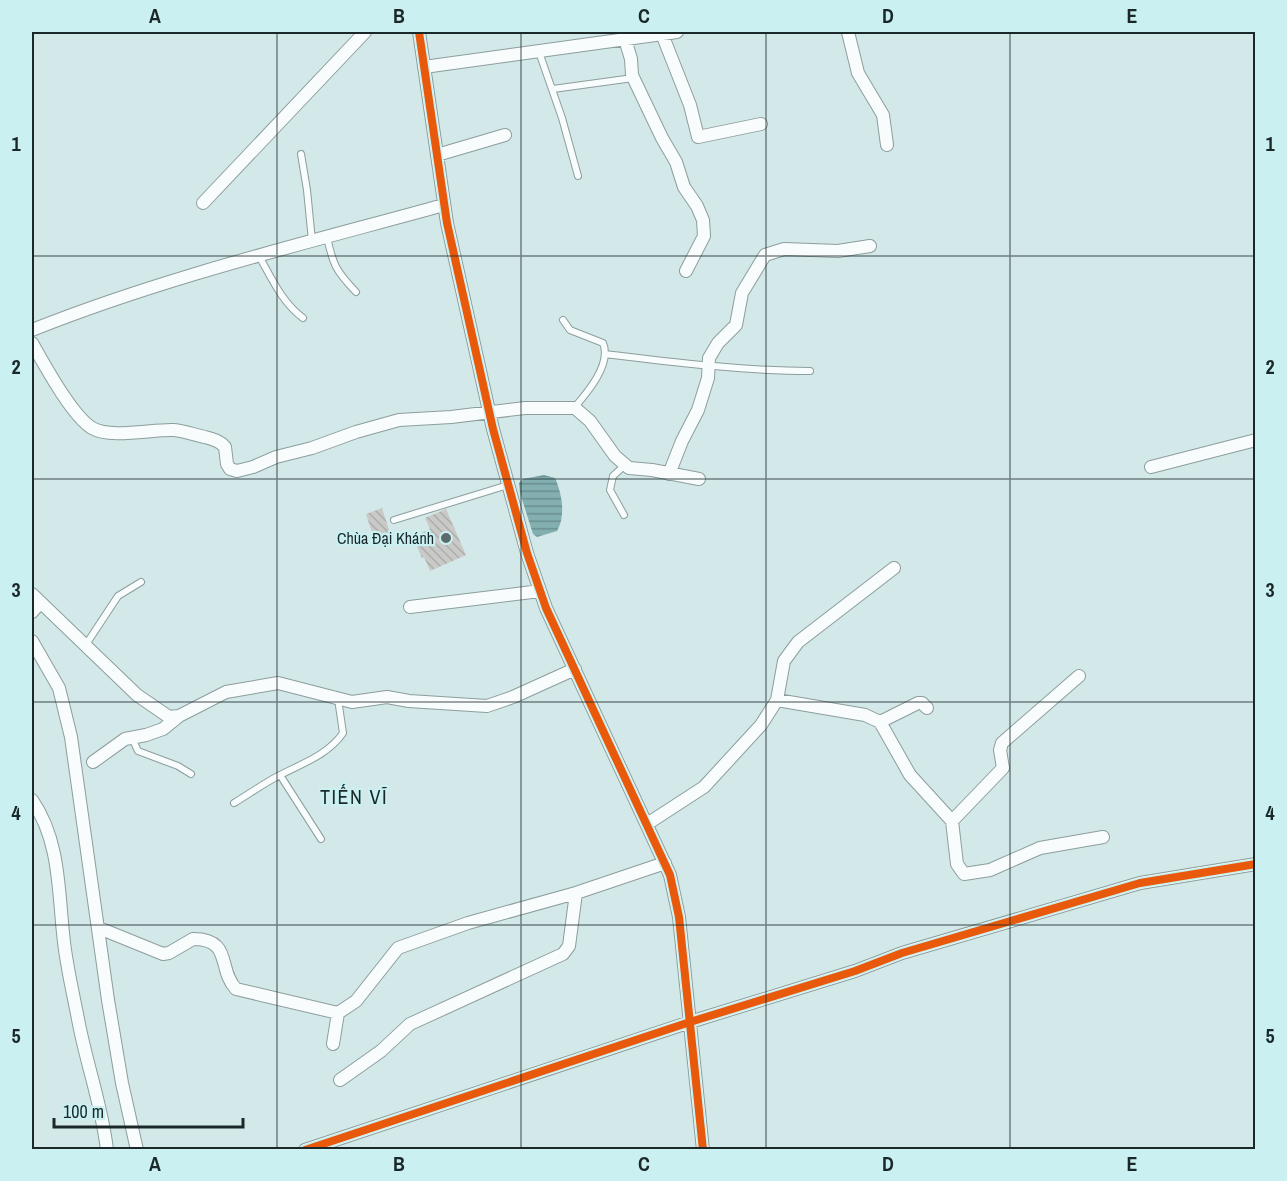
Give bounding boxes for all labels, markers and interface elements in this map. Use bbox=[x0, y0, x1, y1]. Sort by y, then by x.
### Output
text: A bbox=[149, 2, 161, 29]
text: B bbox=[393, 2, 405, 29]
text: C bbox=[638, 2, 650, 29]
text: D bbox=[882, 2, 894, 29]
text: E bbox=[1127, 2, 1138, 29]
text: 1 bbox=[11, 130, 21, 157]
text: 1 bbox=[1265, 130, 1275, 157]
text: 2 bbox=[11, 353, 21, 380]
text: 2 bbox=[1265, 353, 1275, 380]
place label: Chùa Đại Khánh bbox=[337, 527, 434, 549]
marker: Chùa Đại Khánh bbox=[439, 531, 453, 545]
text: 3 bbox=[11, 576, 21, 603]
text: 3 bbox=[1265, 576, 1275, 603]
district label: TIẾN VĨ bbox=[320, 783, 388, 810]
text: 4 bbox=[11, 799, 21, 826]
text: 4 bbox=[1265, 799, 1275, 826]
text: 5 bbox=[11, 1022, 21, 1049]
text: 5 bbox=[1265, 1022, 1275, 1049]
scale bar bbox=[54, 1091, 243, 1129]
text: 100 m bbox=[63, 1099, 104, 1124]
text: A bbox=[149, 1150, 161, 1177]
text: B bbox=[393, 1150, 405, 1177]
text: C bbox=[638, 1150, 650, 1177]
text: D bbox=[882, 1150, 894, 1177]
text: E bbox=[1127, 1150, 1138, 1177]

